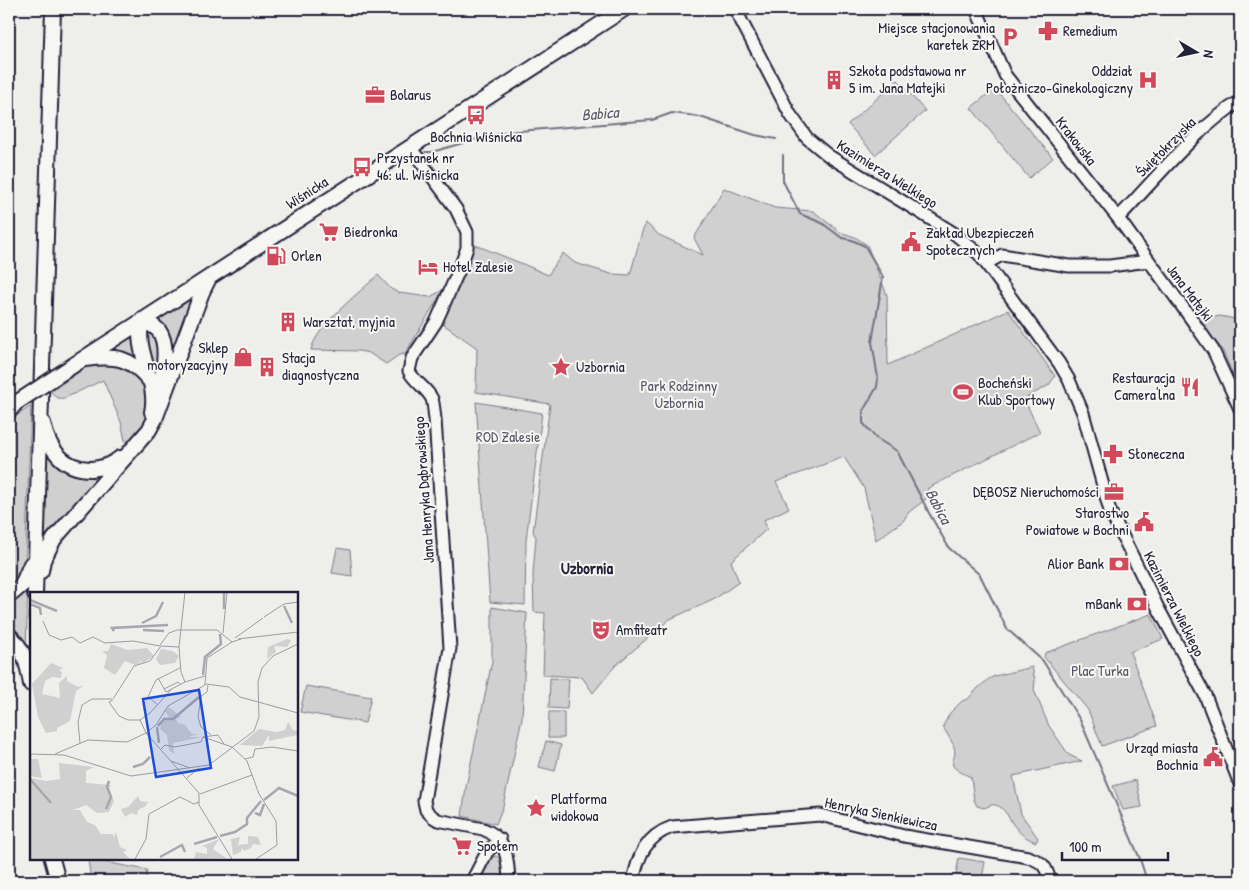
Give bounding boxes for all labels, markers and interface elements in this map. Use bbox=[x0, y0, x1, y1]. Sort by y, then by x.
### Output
place label: Miejsce stacjonowania karetek ZRM bbox=[878, 17, 995, 55]
pharmacy icon: Remedium bbox=[1037, 20, 1059, 42]
place label: Remedium bbox=[1063, 20, 1117, 41]
parking icon: Miejsce stacjonowania karetek ZRM bbox=[999, 26, 1021, 48]
north arrow bbox=[1172, 28, 1222, 78]
text: N bbox=[1199, 49, 1219, 60]
place label: Szkoła podstawowa nr 5 im. Jana Matejki bbox=[849, 60, 967, 98]
place label: Oddział Położniczo-Ginekologiczny bbox=[986, 60, 1133, 98]
building icon: Szkoła podstawowa nr 5 im. Jana Matejki bbox=[823, 69, 845, 91]
hospital icon: Oddział Położniczo-Ginekologiczny bbox=[1137, 69, 1159, 91]
office icon: Bolarus bbox=[364, 84, 386, 106]
place label: Bolarus bbox=[390, 84, 431, 105]
water label: Babica bbox=[581, 100, 621, 126]
bus stop icon: Bochnia Wiśnicka bbox=[465, 104, 487, 126]
street label: Krakowska bbox=[1051, 112, 1102, 170]
street label: Świętokrzyska bbox=[1131, 112, 1200, 181]
place label: Bochnia Wiśnicka bbox=[430, 126, 522, 147]
street label: Kazimierza Wielkiego bbox=[833, 134, 942, 213]
place label: Przystanek nr 46: ul. Wiśnicka bbox=[377, 147, 459, 185]
bus stop icon: Przystanek nr 46: ul. Wiśnicka bbox=[351, 156, 373, 178]
street label: Wiśnicka bbox=[282, 171, 332, 214]
supermarket icon: Biedronka bbox=[318, 221, 340, 243]
place label: Biedronka bbox=[344, 221, 398, 242]
place label: Zakład Ubezpieczeń Społecznych bbox=[926, 222, 1034, 260]
public building icon: Zakład Ubezpieczeń Społecznych bbox=[900, 231, 922, 253]
fuel station icon: Orlen bbox=[265, 245, 287, 267]
place label: Orlen bbox=[291, 245, 322, 266]
hotel icon: Hotel Zalesie bbox=[417, 256, 439, 278]
place label: Hotel Zalesie bbox=[443, 256, 513, 277]
street label: Jana Matejki bbox=[1162, 260, 1219, 326]
building icon: Warsztat, myjnia bbox=[277, 311, 299, 333]
place label: Warsztat, myjnia bbox=[303, 311, 395, 332]
place label: Sklep motoryzacyjny bbox=[147, 337, 229, 375]
shop icon: Sklep motoryzacyjny bbox=[232, 346, 254, 368]
place label: Stacja diagnostyczna bbox=[282, 347, 359, 385]
building icon: Stacja diagnostyczna bbox=[256, 356, 278, 378]
place icon: Uzbornia bbox=[550, 356, 572, 378]
place label: Uzbornia bbox=[576, 356, 625, 377]
place label: Restauracja Camera'lna bbox=[1113, 367, 1175, 405]
place label: Bocheński Klub Sportowy bbox=[978, 372, 1055, 410]
park label: Park Rodzinny Uzbornia bbox=[641, 375, 717, 413]
restaurant icon: Restauracja Camera'lna bbox=[1179, 376, 1201, 398]
sports icon: Bocheński Klub Sportowy bbox=[952, 381, 974, 403]
street label: Jana Henryka Dąbrowskiego bbox=[408, 416, 439, 564]
park label: ROD Zalesie bbox=[476, 426, 540, 447]
pharmacy icon: Słoneczna bbox=[1102, 443, 1124, 465]
place label: Słoneczna bbox=[1128, 443, 1184, 464]
place label: DĘBOSZ Nieruchomości bbox=[973, 481, 1099, 502]
office icon: DĘBOSZ Nieruchomości bbox=[1103, 481, 1125, 503]
water label: Babica bbox=[921, 484, 958, 529]
place label: Starostwo Powiatowe w Bochni bbox=[1026, 502, 1129, 540]
public building icon: Starostwo Powiatowe w Bochni bbox=[1133, 511, 1155, 533]
street label: Kazimierza Wielkiego bbox=[1139, 548, 1210, 660]
place label: Alior Bank bbox=[1048, 553, 1104, 574]
bank icon: Alior Bank bbox=[1108, 553, 1130, 575]
district label: Uzbornia bbox=[561, 557, 614, 579]
inset map bbox=[30, 592, 298, 860]
place label: mBank bbox=[1085, 593, 1122, 614]
bank icon: mBank bbox=[1126, 593, 1148, 615]
theatre icon: Amfiteatr bbox=[590, 619, 612, 641]
place label: Amfiteatr bbox=[616, 619, 668, 640]
park label: Plac Turka bbox=[1071, 660, 1129, 681]
place label: Urząd miasta Bochnia bbox=[1126, 737, 1198, 775]
public building icon: Urząd miasta Bochnia bbox=[1202, 746, 1224, 768]
place label: Platforma widokowa bbox=[551, 788, 607, 826]
street label: Henryka Sienkiewicza bbox=[823, 791, 939, 836]
place icon: Platforma widokowa bbox=[525, 797, 547, 819]
scale bar bbox=[1062, 830, 1168, 862]
supermarket icon: Społem bbox=[451, 835, 473, 857]
place label: Społem bbox=[477, 835, 518, 856]
text: 100 m bbox=[1069, 836, 1102, 857]

